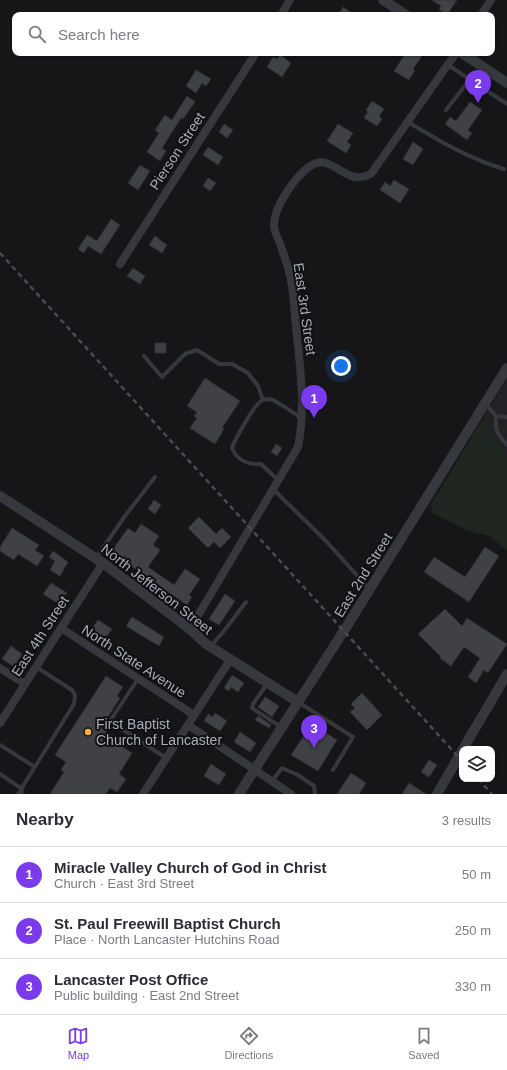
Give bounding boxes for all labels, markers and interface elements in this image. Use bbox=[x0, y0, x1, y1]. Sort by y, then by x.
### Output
search box bbox=[12, 12, 495, 56]
icon: search bbox=[26, 23, 48, 45]
text: Search here bbox=[58, 26, 140, 43]
pin: 2 bbox=[465, 70, 491, 103]
street label: Pierson Street bbox=[146, 109, 208, 193]
street label: East 3rd Street bbox=[291, 262, 319, 356]
your location bbox=[331, 356, 351, 376]
pin: 1 bbox=[301, 385, 327, 418]
street label: East 2nd Street bbox=[331, 530, 395, 620]
street label: North Jefferson Street bbox=[98, 541, 216, 637]
street label: East 4th Street bbox=[8, 593, 72, 679]
street label: North State Avenue bbox=[79, 621, 189, 701]
pin: 3 bbox=[301, 715, 327, 748]
place label: First Baptist Church of Lancaster bbox=[96, 716, 222, 748]
marker: First Baptist Church of Lancaster bbox=[83, 727, 93, 737]
map controls bbox=[459, 746, 495, 782]
button: layers bbox=[459, 746, 495, 782]
text: Nearby bbox=[16, 810, 74, 829]
text: 3 results bbox=[442, 813, 491, 828]
text: Miracle Valley Church of God in Christ bbox=[54, 859, 327, 876]
text: 1 bbox=[25, 867, 33, 882]
text: 50 m bbox=[462, 867, 491, 882]
text: Church · East 3rd Street bbox=[54, 876, 194, 891]
text: St. Paul Freewill Baptist Church bbox=[54, 915, 281, 932]
text: 2 bbox=[25, 923, 33, 938]
text: 250 m bbox=[455, 923, 491, 938]
text: Place · North Lancaster Hutchins Road bbox=[54, 932, 279, 947]
text: Lancaster Post Office bbox=[54, 971, 208, 988]
text: 3 bbox=[25, 979, 33, 994]
text: 330 m bbox=[455, 979, 491, 994]
text: Public building · East 2nd Street bbox=[54, 988, 239, 1003]
tab: Map bbox=[67, 1025, 89, 1061]
tab: Directions bbox=[224, 1025, 273, 1061]
tab: Saved bbox=[408, 1025, 439, 1061]

